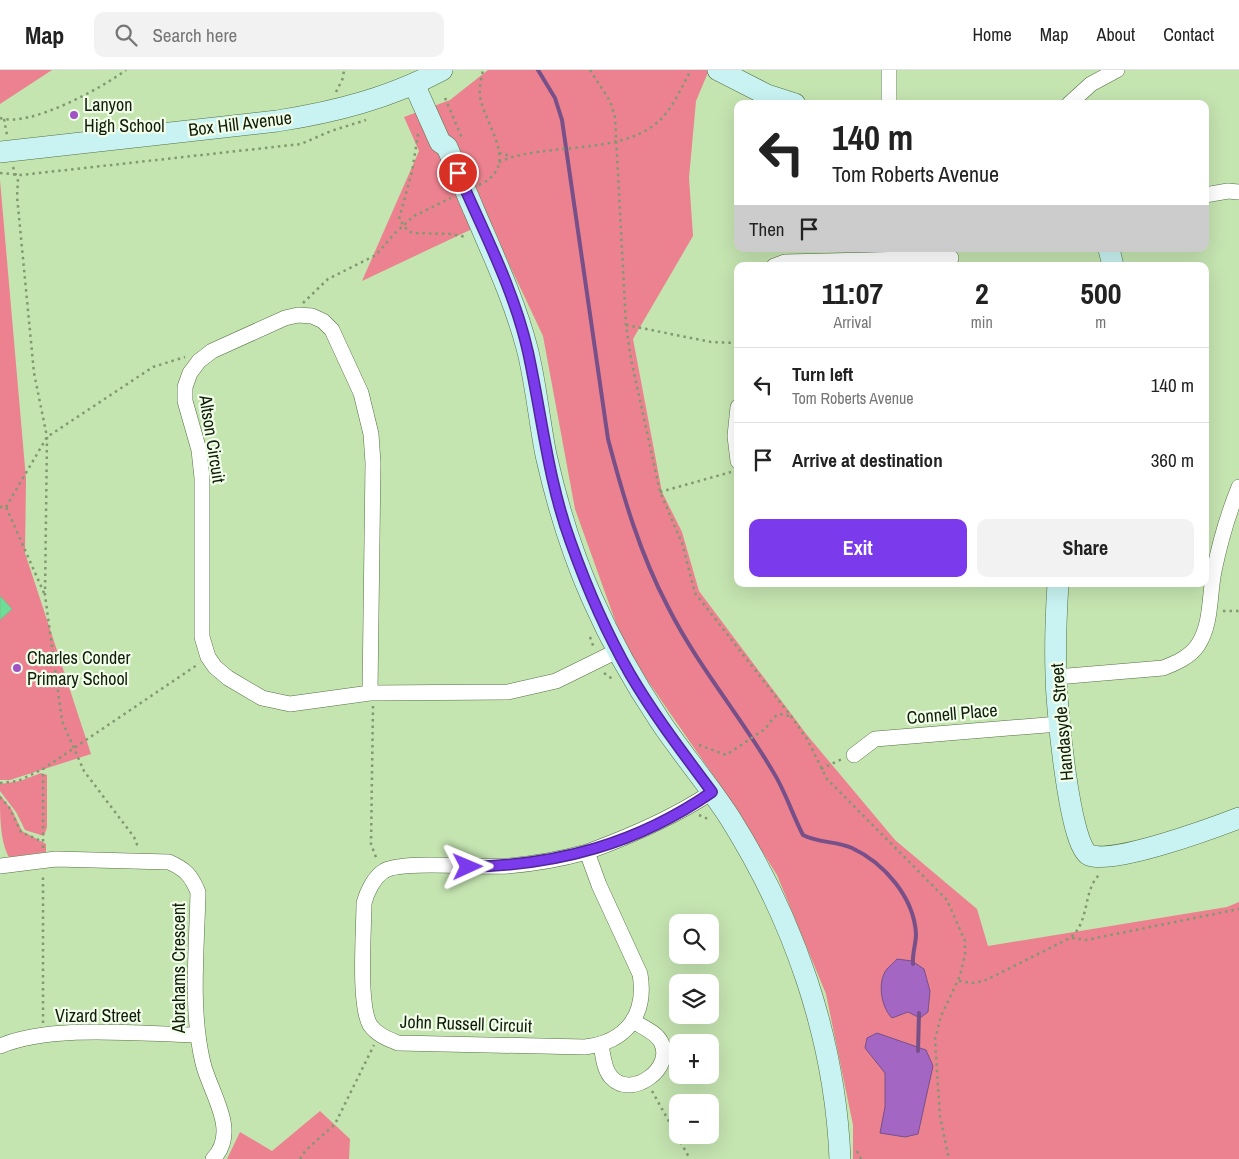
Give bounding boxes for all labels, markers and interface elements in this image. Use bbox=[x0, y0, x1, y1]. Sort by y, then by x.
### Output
search box bbox=[94, 12, 444, 57]
text: Map bbox=[25, 19, 64, 51]
icon: search bbox=[112, 21, 140, 49]
text: Search here bbox=[152, 22, 237, 48]
text: Home bbox=[972, 22, 1012, 47]
text: Map bbox=[1040, 22, 1069, 47]
text: About bbox=[1097, 22, 1135, 47]
text: Contact bbox=[1163, 22, 1214, 47]
place label: Lanyon High School bbox=[84, 92, 164, 138]
street label: Box Hill Avenue bbox=[187, 105, 293, 142]
marker: Lanyon High School bbox=[68, 109, 80, 121]
text: 140 m bbox=[832, 114, 913, 161]
icon: left bbox=[749, 120, 814, 185]
pin bbox=[437, 152, 479, 194]
icon: arrive bbox=[444, 159, 472, 187]
text: Tom Roberts Avenue bbox=[832, 159, 999, 189]
icon: arrive bbox=[795, 215, 823, 243]
text: Then bbox=[749, 216, 785, 242]
text: 11:07 bbox=[822, 273, 883, 313]
text: 2 bbox=[975, 273, 989, 313]
text: 500 bbox=[1080, 273, 1121, 313]
text: Arrival bbox=[833, 311, 871, 333]
text: min bbox=[971, 311, 993, 333]
text: m bbox=[1095, 311, 1106, 333]
text: Turn left bbox=[792, 361, 853, 387]
icon: left bbox=[749, 371, 777, 399]
text: 140 m bbox=[1151, 372, 1194, 398]
text: Tom Roberts Avenue bbox=[792, 387, 914, 409]
street label: Altson Circuit bbox=[193, 392, 232, 485]
icon: arrive bbox=[749, 446, 777, 474]
text: Arrive at destination bbox=[792, 447, 943, 473]
text: 360 m bbox=[1151, 447, 1194, 473]
button: Exit bbox=[749, 519, 967, 577]
button: Share bbox=[977, 519, 1194, 577]
place label: Charles Conder Primary School bbox=[27, 645, 130, 691]
marker: Charles Conder Primary School bbox=[11, 662, 23, 674]
street label: Handasyde Street bbox=[1044, 662, 1079, 782]
street label: Connell Place bbox=[906, 697, 998, 730]
position arrow bbox=[441, 840, 493, 892]
street label: Abrahams Crescent bbox=[166, 903, 191, 1034]
map controls bbox=[669, 914, 719, 1144]
button: search bbox=[669, 914, 719, 964]
button: layers bbox=[669, 974, 719, 1024]
street label: Vizard Street bbox=[55, 1003, 141, 1028]
street label: John Russell Circuit bbox=[400, 1009, 532, 1038]
button: + bbox=[669, 1034, 719, 1084]
button: − bbox=[669, 1094, 719, 1144]

